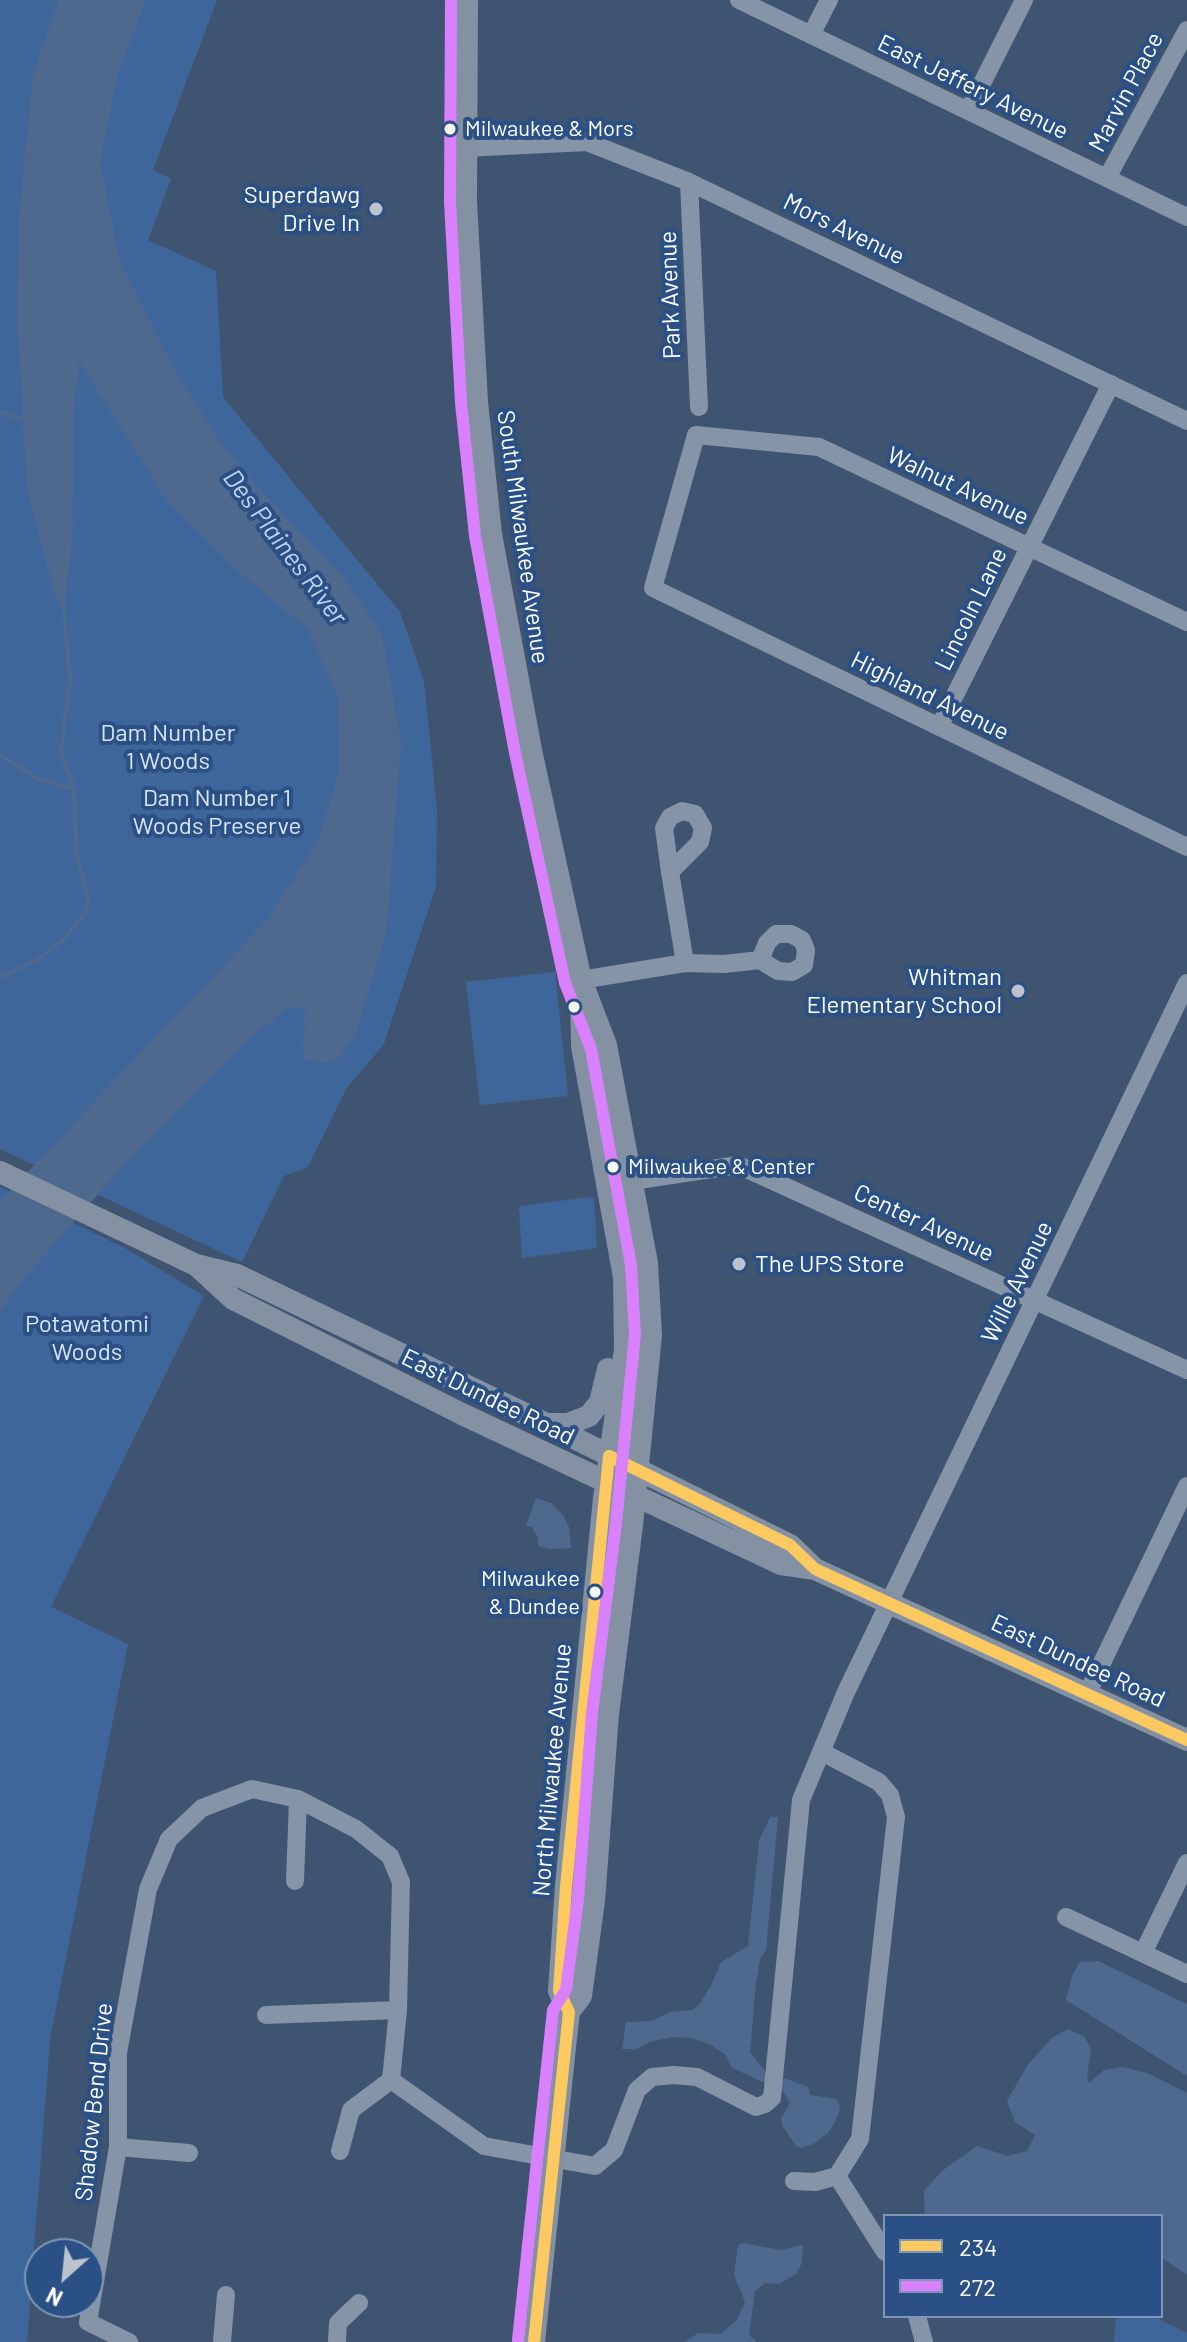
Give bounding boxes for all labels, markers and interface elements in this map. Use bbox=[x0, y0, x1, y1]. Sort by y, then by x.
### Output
street label: Marvin Place bbox=[1082, 27, 1170, 157]
street label: East Jeffery Avenue bbox=[873, 28, 1073, 146]
place label: Milwaukee & Mors bbox=[465, 116, 634, 142]
marker: Milwaukee & Mors bbox=[442, 121, 458, 137]
place label: Superdawg Drive In bbox=[244, 181, 360, 237]
street label: Mors Avenue bbox=[779, 187, 909, 271]
marker: Superdawg Drive In bbox=[367, 200, 385, 218]
street label: Park Avenue bbox=[653, 230, 687, 360]
street label: South Milwaukee Avenue bbox=[491, 408, 555, 666]
street label: Walnut Avenue bbox=[882, 441, 1034, 531]
water label: Des Plaines River bbox=[216, 463, 354, 631]
street label: Lincoln Lane bbox=[929, 543, 1013, 675]
street label: Highland Avenue bbox=[846, 645, 1014, 747]
park label: Dam Number 1 Woods bbox=[101, 719, 235, 775]
park label: Dam Number 1 Woods Preserve bbox=[133, 784, 301, 840]
place label: Whitman Elementary School bbox=[807, 963, 1002, 1019]
marker: Whitman Elementary School bbox=[1009, 982, 1027, 1000]
unlabelled marker bbox=[566, 999, 582, 1015]
place label: Milwaukee & Center bbox=[628, 1154, 815, 1180]
marker: Milwaukee & Center bbox=[605, 1159, 621, 1175]
street label: Center Avenue bbox=[849, 1178, 999, 1268]
street label: Wille Avenue bbox=[975, 1216, 1059, 1348]
place label: The UPS Store bbox=[755, 1250, 904, 1278]
marker: The UPS Store bbox=[730, 1255, 748, 1273]
park label: Potawatomi Woods bbox=[25, 1310, 149, 1366]
street label: East Dundee Road bbox=[397, 1343, 579, 1451]
place label: Milwaukee & Dundee bbox=[481, 1566, 580, 1618]
marker: Milwaukee & Dundee bbox=[587, 1584, 603, 1600]
street label: East Dundee Road bbox=[986, 1608, 1170, 1714]
street label: North Milwaukee Avenue bbox=[527, 1642, 577, 1898]
street label: Shadow Bend Drive bbox=[69, 2002, 119, 2202]
legend bbox=[883, 2214, 1163, 2318]
text: 234 bbox=[959, 2232, 997, 2261]
north arrow bbox=[24, 2238, 104, 2318]
text: 272 bbox=[959, 2272, 996, 2301]
text: N bbox=[42, 2283, 66, 2313]

